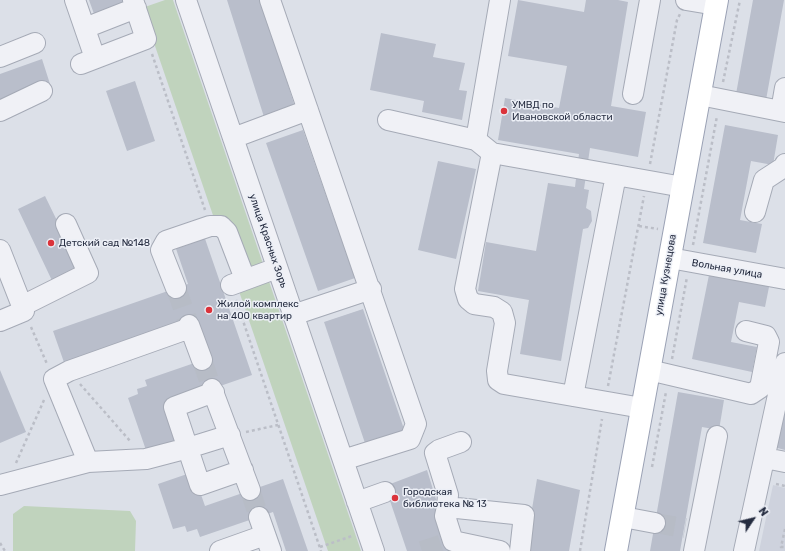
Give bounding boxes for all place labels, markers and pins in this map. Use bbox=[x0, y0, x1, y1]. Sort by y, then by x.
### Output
place label: УМВД по Ивановской области bbox=[512, 99, 613, 122]
marker: УМВД по Ивановской области bbox=[499, 106, 509, 116]
place label: Детский сад №148 bbox=[59, 237, 150, 249]
marker: Детский сад №148 bbox=[46, 238, 56, 248]
place label: Жилой комплекс на 400 квартир bbox=[217, 298, 299, 322]
marker: Жилой комплекс на 400 квартир bbox=[204, 305, 214, 315]
place label: Городская библиотека № 13 bbox=[403, 486, 487, 510]
marker: Городская библиотека № 13 bbox=[390, 493, 400, 503]

